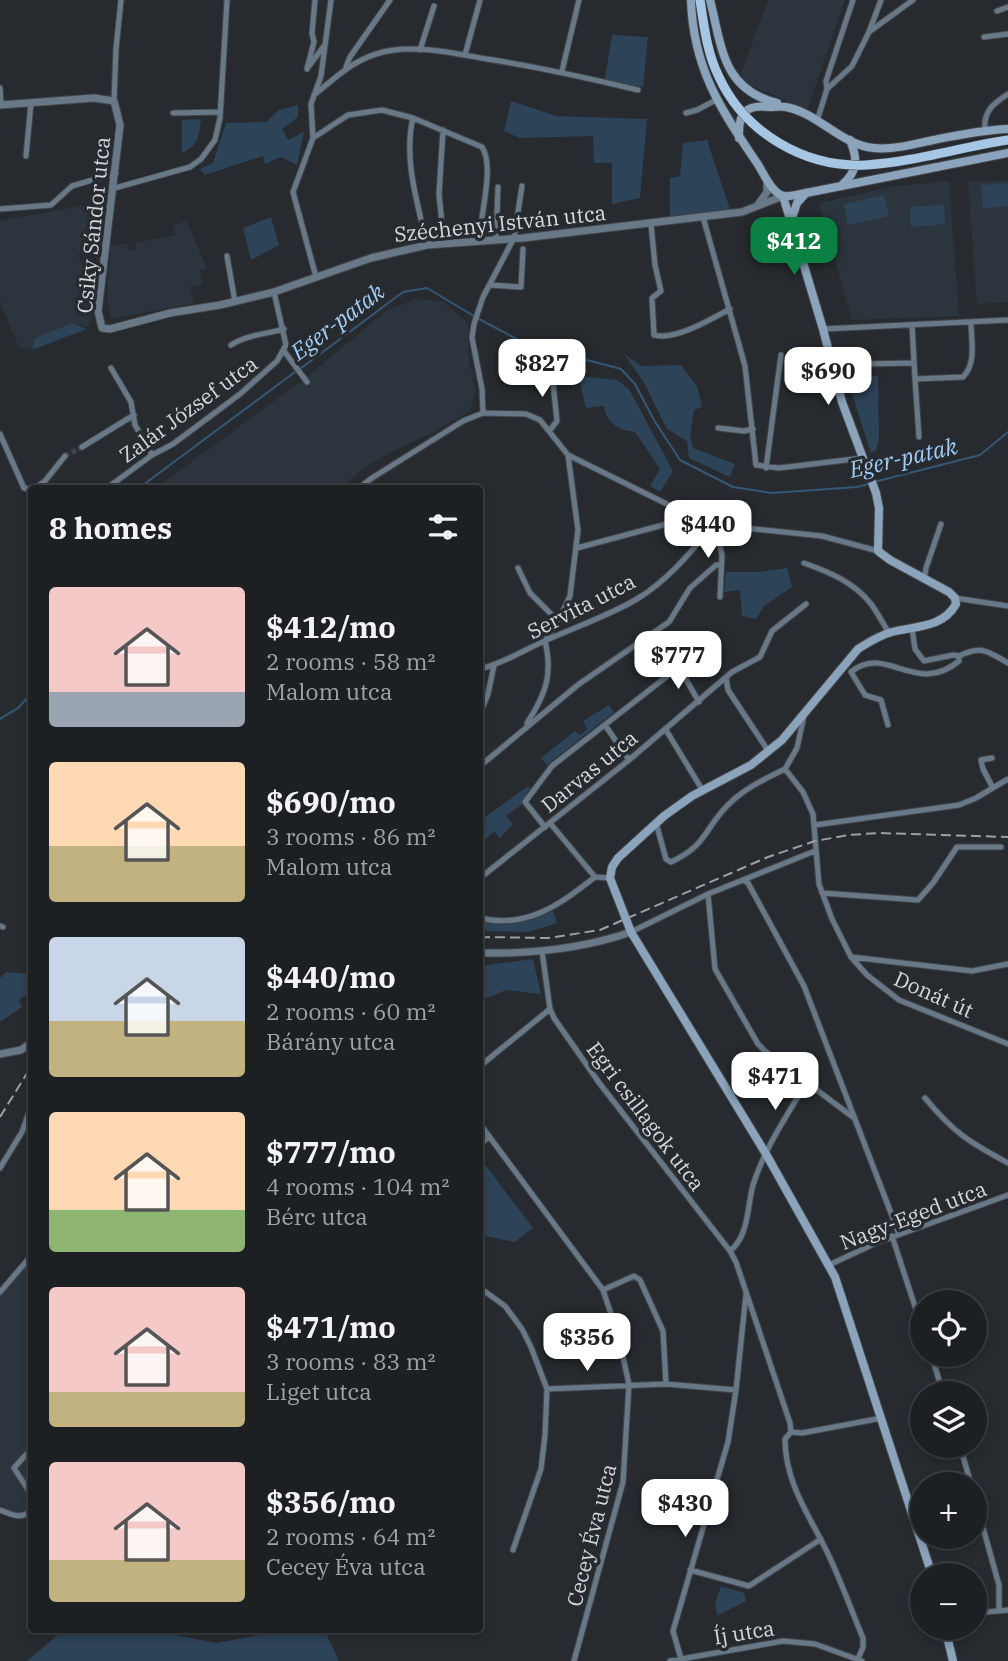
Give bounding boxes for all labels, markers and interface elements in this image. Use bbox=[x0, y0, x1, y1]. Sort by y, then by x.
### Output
street label: Csiky Sándor utca bbox=[70, 135, 116, 315]
street label: Széchenyi István utca bbox=[393, 198, 607, 248]
pin: $412 bbox=[753, 218, 835, 277]
text: $412 bbox=[766, 225, 822, 255]
water label: Eger-patak bbox=[283, 275, 391, 367]
pin: $827 bbox=[501, 340, 583, 399]
text: $827 bbox=[514, 347, 570, 377]
pin: $690 bbox=[787, 348, 869, 407]
street label: Zalár József utca bbox=[113, 349, 263, 469]
text: $690 bbox=[800, 355, 856, 385]
water label: Eger-patak bbox=[845, 430, 961, 484]
pin: $440 bbox=[667, 500, 749, 560]
text: 8 homes bbox=[49, 508, 172, 547]
icon: filters bbox=[424, 508, 462, 546]
text: $440 bbox=[680, 508, 736, 538]
street label: Servita utca bbox=[522, 567, 640, 645]
text: $412/mo bbox=[266, 607, 396, 646]
icon: home bbox=[105, 615, 189, 699]
pin: $777 bbox=[637, 632, 719, 691]
text: $777 bbox=[650, 639, 706, 669]
text: 2 rooms · 58 m² bbox=[266, 646, 436, 676]
text: Malom utca bbox=[266, 676, 392, 706]
street label: Darvas utca bbox=[535, 723, 643, 819]
text: $690/mo bbox=[266, 782, 396, 821]
icon: home bbox=[105, 790, 189, 874]
text: 3 rooms · 86 m² bbox=[266, 821, 436, 851]
text: Malom utca bbox=[266, 851, 392, 881]
text: $440/mo bbox=[266, 957, 396, 996]
street label: Donát út bbox=[890, 964, 978, 1024]
icon: home bbox=[105, 965, 189, 1049]
text: 2 rooms · 60 m² bbox=[266, 996, 436, 1026]
text: Bárány utca bbox=[266, 1026, 395, 1056]
street label: Egri csillagok utca bbox=[581, 1036, 711, 1196]
pin: $471 bbox=[734, 1052, 816, 1112]
text: $471 bbox=[747, 1060, 803, 1090]
text: $777/mo bbox=[266, 1132, 396, 1171]
icon: home bbox=[105, 1140, 189, 1224]
text: 4 rooms · 104 m² bbox=[266, 1171, 449, 1201]
street label: Nagy-Eged utca bbox=[836, 1174, 990, 1256]
text: Bérc utca bbox=[266, 1201, 368, 1231]
map controls bbox=[910, 1290, 987, 1640]
button: locate bbox=[910, 1290, 987, 1367]
text: $471/mo bbox=[266, 1307, 396, 1346]
pin: $356 bbox=[546, 1314, 628, 1373]
icon: home bbox=[105, 1315, 189, 1399]
text: $356 bbox=[559, 1321, 615, 1351]
text: 3 rooms · 83 m² bbox=[266, 1346, 436, 1376]
text: Liget utca bbox=[266, 1376, 372, 1406]
button: layers bbox=[910, 1381, 987, 1458]
street label: Cecey Éva utca bbox=[560, 1461, 622, 1609]
button: + bbox=[910, 1472, 987, 1549]
pin: $430 bbox=[644, 1480, 726, 1539]
text: $356/mo bbox=[266, 1482, 396, 1521]
text: $430 bbox=[657, 1487, 713, 1517]
icon: home bbox=[105, 1490, 189, 1574]
text: 2 rooms · 64 m² bbox=[266, 1521, 436, 1551]
text: Cecey Éva utca bbox=[266, 1551, 426, 1581]
button: − bbox=[910, 1563, 987, 1640]
street label: Íj utca bbox=[712, 1613, 776, 1651]

